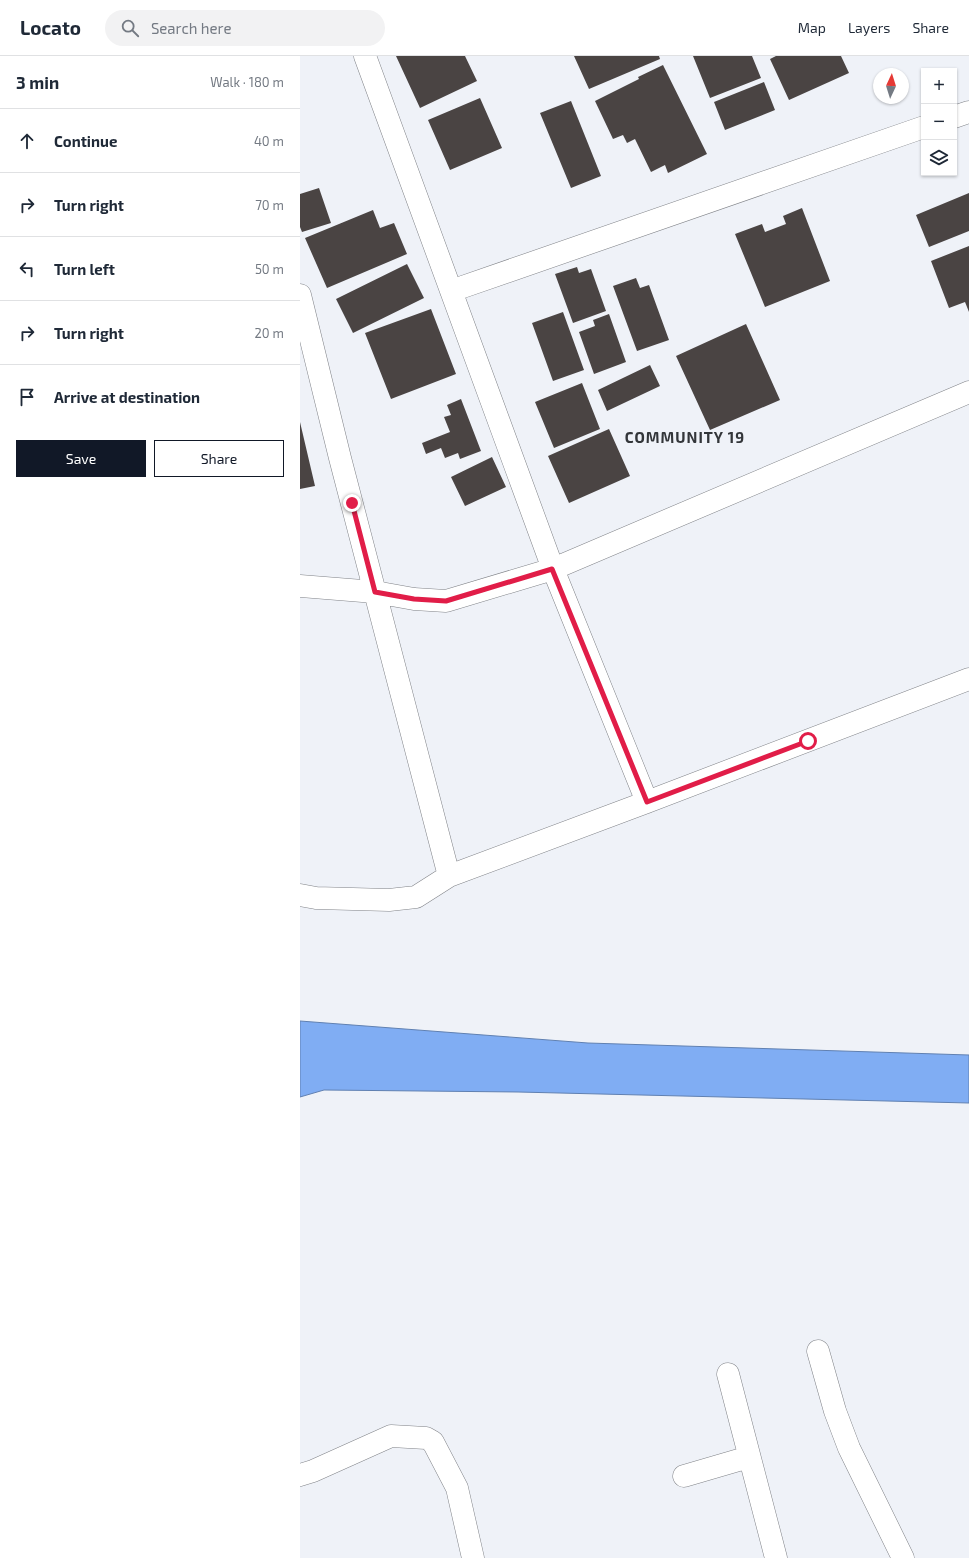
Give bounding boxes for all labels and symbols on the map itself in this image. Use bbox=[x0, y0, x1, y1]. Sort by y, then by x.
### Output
north arrow bbox=[873, 68, 909, 104]
district label: COMMUNITY 19 bbox=[625, 428, 745, 446]
route end bbox=[343, 494, 361, 512]
route start bbox=[799, 732, 817, 750]

